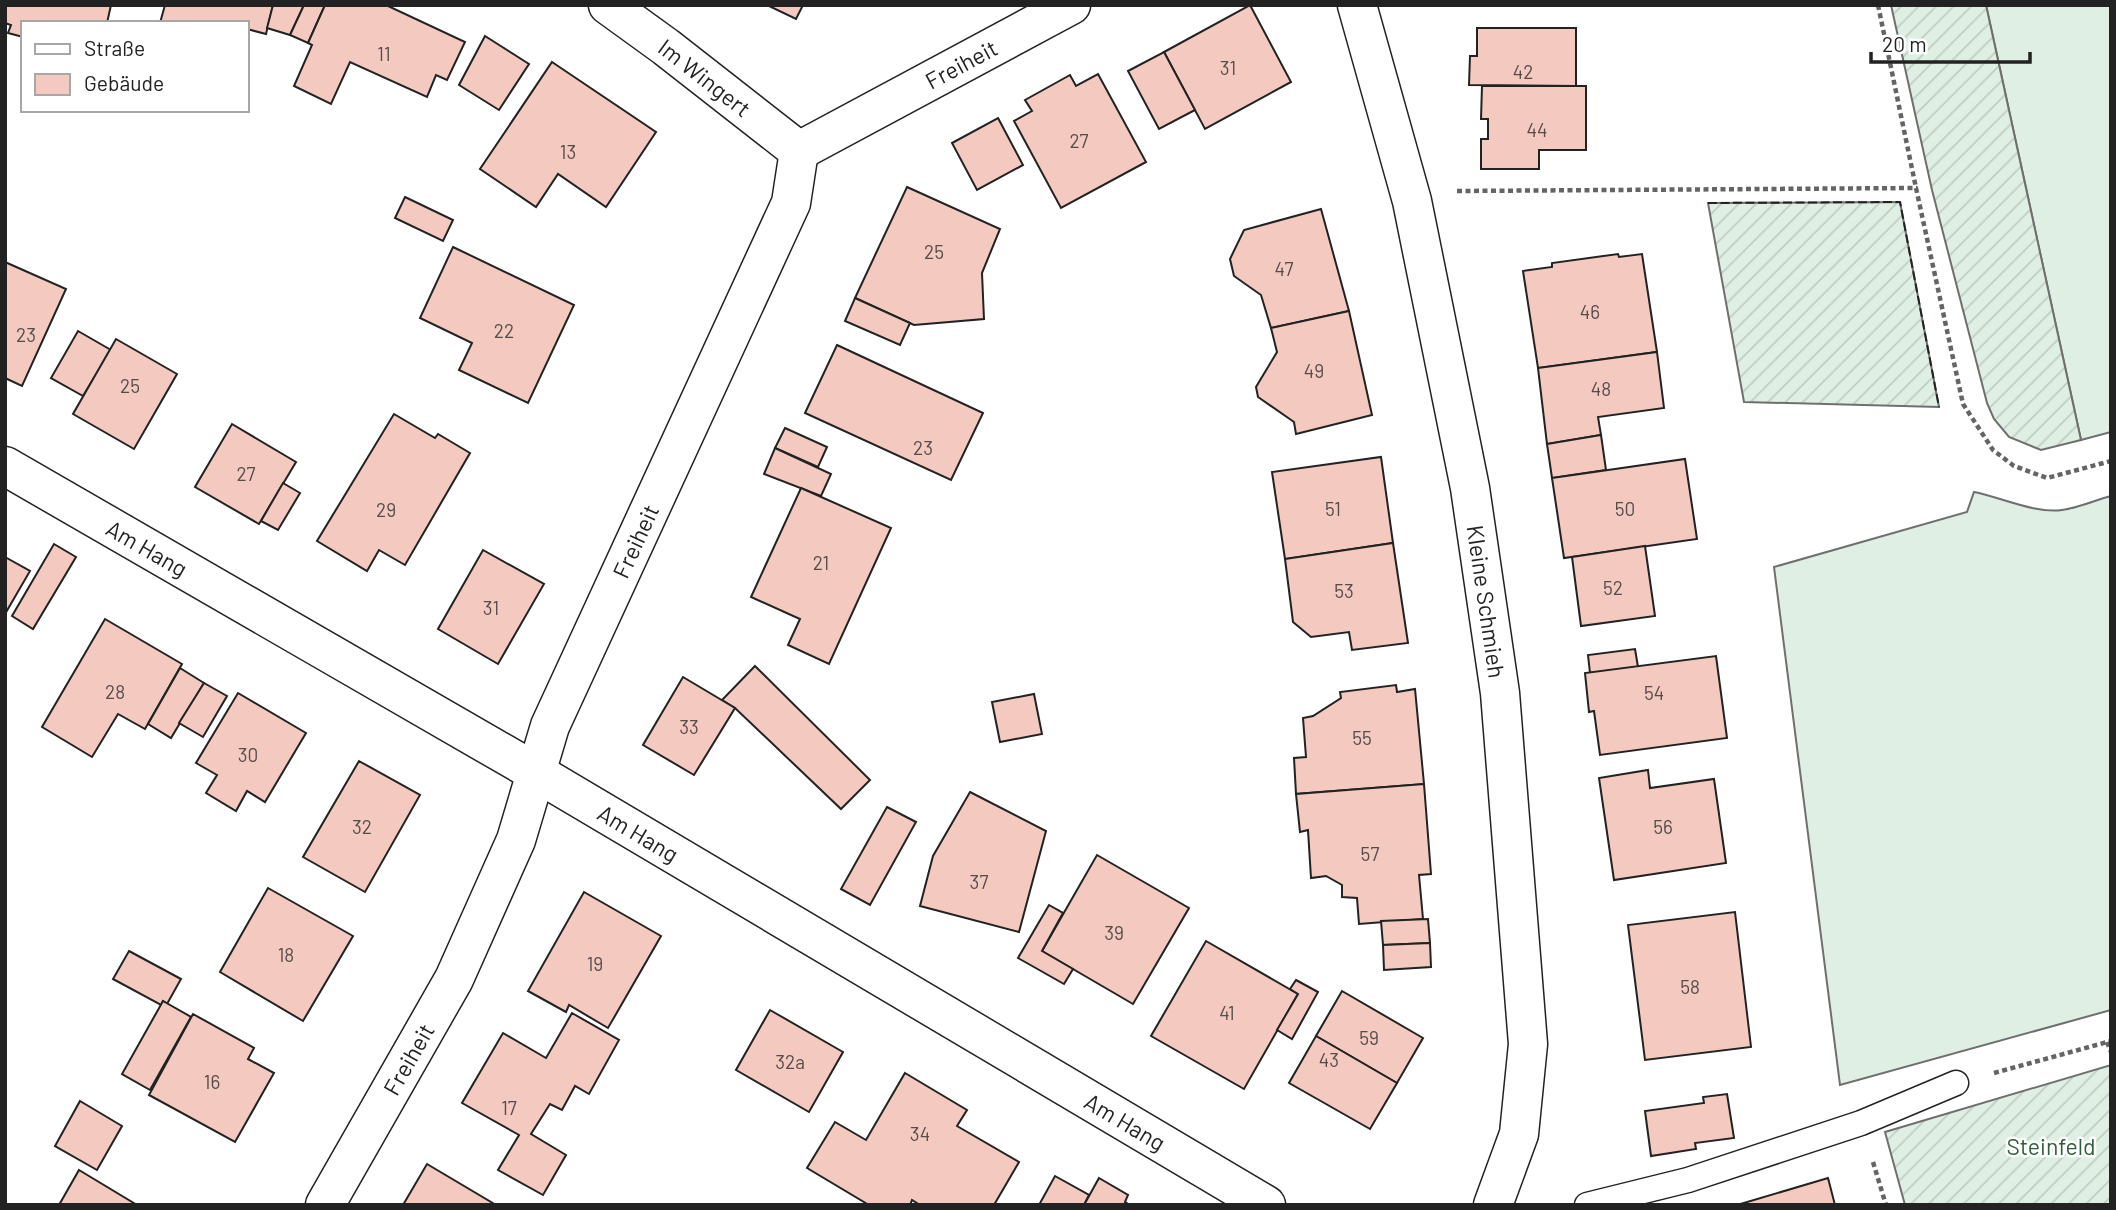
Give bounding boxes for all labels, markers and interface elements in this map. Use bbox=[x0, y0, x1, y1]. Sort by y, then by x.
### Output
legend bbox=[21, 21, 248, 112]
scale bar bbox=[1871, 21, 2030, 65]
text: 20 m bbox=[1882, 31, 1927, 56]
street label: Im Wingert bbox=[653, 32, 757, 122]
street label: Freiheit bbox=[920, 33, 1002, 95]
text: Straße bbox=[84, 35, 145, 60]
house number: 11 bbox=[377, 42, 391, 65]
house number: 31 bbox=[1220, 56, 1236, 79]
house number: 42 bbox=[1513, 60, 1533, 83]
text: Gebäude bbox=[84, 70, 164, 95]
house number: 44 bbox=[1527, 118, 1547, 141]
house number: 27 bbox=[1069, 129, 1089, 152]
house number: 13 bbox=[560, 140, 576, 163]
house number: 25 bbox=[924, 240, 944, 263]
house number: 47 bbox=[1275, 257, 1293, 280]
house number: 46 bbox=[1580, 300, 1600, 323]
house number: 22 bbox=[494, 319, 514, 342]
house number: 23 bbox=[16, 323, 36, 346]
house number: 49 bbox=[1304, 359, 1324, 382]
house number: 25 bbox=[120, 374, 140, 397]
house number: 48 bbox=[1591, 377, 1611, 400]
house number: 23 bbox=[913, 436, 933, 459]
house number: 27 bbox=[236, 462, 256, 485]
house number: 51 bbox=[1325, 497, 1341, 520]
house number: 50 bbox=[1615, 497, 1635, 520]
house number: 29 bbox=[376, 498, 396, 521]
street label: Freiheit bbox=[606, 500, 664, 582]
street label: Am Hang bbox=[101, 514, 193, 582]
street label: Kleine Schmieh bbox=[1462, 523, 1512, 680]
house number: 21 bbox=[813, 551, 829, 574]
house number: 52 bbox=[1603, 576, 1623, 599]
house number: 53 bbox=[1334, 579, 1354, 602]
house number: 31 bbox=[483, 596, 499, 619]
house number: 28 bbox=[105, 680, 125, 703]
house number: 54 bbox=[1644, 681, 1664, 704]
house number: 33 bbox=[679, 715, 699, 738]
house number: 55 bbox=[1352, 726, 1372, 749]
house number: 30 bbox=[238, 743, 258, 766]
street label: Am Hang bbox=[593, 798, 684, 868]
house number: 32 bbox=[352, 815, 372, 838]
house number: 56 bbox=[1653, 815, 1673, 838]
house number: 57 bbox=[1361, 842, 1379, 865]
house number: 37 bbox=[970, 870, 988, 893]
house number: 39 bbox=[1104, 921, 1124, 944]
house number: 18 bbox=[278, 943, 294, 966]
house number: 19 bbox=[587, 952, 603, 975]
house number: 58 bbox=[1680, 975, 1700, 998]
house number: 41 bbox=[1219, 1001, 1235, 1024]
street label: Freiheit bbox=[377, 1018, 440, 1100]
house number: 59 bbox=[1359, 1026, 1379, 1049]
house number: 43 bbox=[1319, 1048, 1339, 1071]
house number: 32a bbox=[775, 1050, 805, 1073]
house number: 16 bbox=[204, 1070, 220, 1093]
street label: Am Hang bbox=[1080, 1087, 1171, 1156]
house number: 17 bbox=[501, 1096, 517, 1119]
house number: 34 bbox=[910, 1122, 930, 1145]
park label: Steinfeld bbox=[2006, 1132, 2096, 1160]

